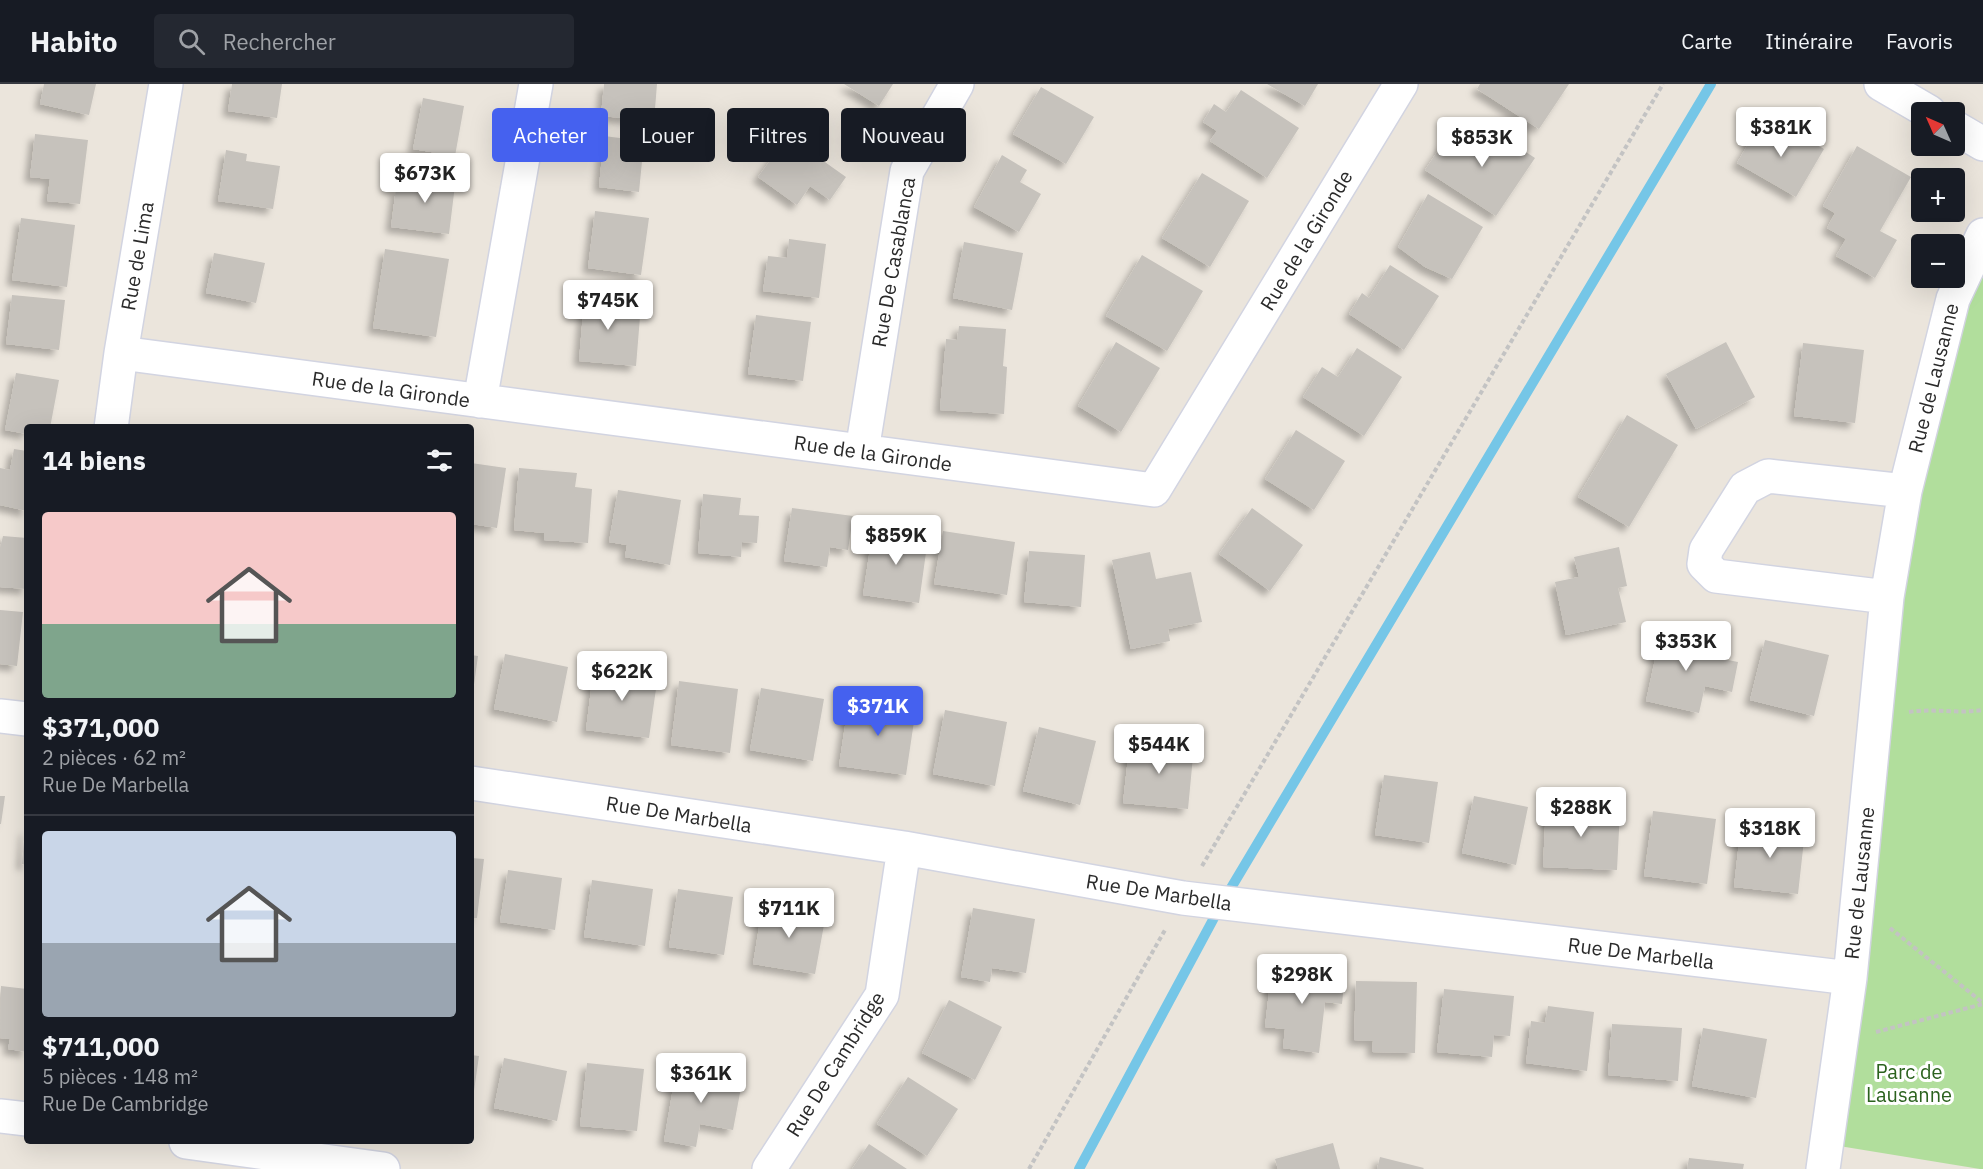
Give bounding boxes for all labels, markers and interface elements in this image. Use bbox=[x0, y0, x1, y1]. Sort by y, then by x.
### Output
search box bbox=[154, 14, 574, 68]
text: Habito bbox=[30, 23, 118, 60]
icon: search bbox=[175, 25, 208, 58]
text: Rechercher bbox=[223, 27, 336, 56]
text: Carte bbox=[1681, 27, 1732, 55]
text: Itinéraire bbox=[1765, 27, 1853, 55]
text: Favoris bbox=[1886, 27, 1953, 55]
north arrow bbox=[1911, 102, 1965, 156]
map controls bbox=[1911, 102, 1965, 288]
pin: $381K bbox=[1739, 107, 1823, 158]
chip: Acheter bbox=[492, 108, 608, 162]
chip: Louer bbox=[620, 108, 715, 162]
chip: Filtres bbox=[727, 108, 829, 162]
chip: Nouveau bbox=[841, 108, 966, 162]
text: $381K bbox=[1750, 113, 1812, 140]
pin: $853K bbox=[1440, 117, 1524, 168]
text: $853K bbox=[1451, 123, 1513, 150]
pin: $673K bbox=[383, 153, 467, 204]
text: $673K bbox=[394, 159, 456, 186]
street label: Rue de la Gironde bbox=[1253, 165, 1359, 315]
button: + bbox=[1911, 168, 1965, 222]
street label: Rue De Casablanca bbox=[865, 174, 921, 349]
street label: Rue de Lima bbox=[114, 199, 160, 313]
button: − bbox=[1911, 234, 1965, 288]
pin: $745K bbox=[566, 280, 650, 331]
text: $745K bbox=[577, 286, 639, 313]
street label: Rue de Lausanne bbox=[1901, 300, 1965, 456]
street label: Rue de la Gironde bbox=[310, 365, 472, 413]
street label: Rue de la Gironde bbox=[792, 429, 954, 477]
text: 14 biens bbox=[42, 443, 146, 477]
icon: filters bbox=[423, 444, 456, 477]
pin: $859K bbox=[854, 515, 938, 566]
text: $859K bbox=[865, 521, 927, 548]
icon: home bbox=[195, 551, 303, 659]
pin: $353K bbox=[1644, 621, 1728, 672]
text: $353K bbox=[1655, 627, 1717, 654]
pin: $622K bbox=[580, 651, 664, 702]
text: $622K bbox=[591, 657, 653, 684]
pin: $371K bbox=[836, 686, 920, 737]
text: $371K bbox=[847, 692, 909, 719]
text: $371,000 bbox=[42, 710, 159, 744]
pin: $544K bbox=[1117, 724, 1201, 775]
text: $544K bbox=[1128, 730, 1190, 757]
text: 2 pièces · 62 m² bbox=[42, 744, 186, 771]
text: Rue De Marbella bbox=[42, 771, 189, 798]
pin: $288K bbox=[1539, 787, 1623, 838]
street label: Rue De Marbella bbox=[604, 789, 754, 839]
text: $288K bbox=[1550, 793, 1612, 820]
street label: Rue de Lausanne bbox=[1838, 805, 1880, 961]
pin: $318K bbox=[1728, 808, 1812, 859]
text: $318K bbox=[1739, 814, 1801, 841]
street label: Rue De Marbella bbox=[1084, 867, 1234, 917]
icon: home bbox=[195, 870, 303, 978]
pin: $711K bbox=[747, 888, 831, 939]
text: $711K bbox=[758, 894, 820, 921]
street label: Rue De Marbella bbox=[1566, 931, 1716, 975]
pin: $298K bbox=[1260, 954, 1344, 1005]
text: $298K bbox=[1271, 960, 1333, 987]
street label: Rue De Cambridge bbox=[779, 986, 891, 1142]
text: $711,000 bbox=[42, 1029, 159, 1063]
pin: $361K bbox=[659, 1053, 743, 1104]
park label: Parc de Lausanne bbox=[1866, 1058, 1952, 1108]
text: $361K bbox=[670, 1059, 732, 1086]
text: 5 pièces · 148 m² bbox=[42, 1063, 198, 1090]
text: Rue De Cambridge bbox=[42, 1090, 209, 1117]

